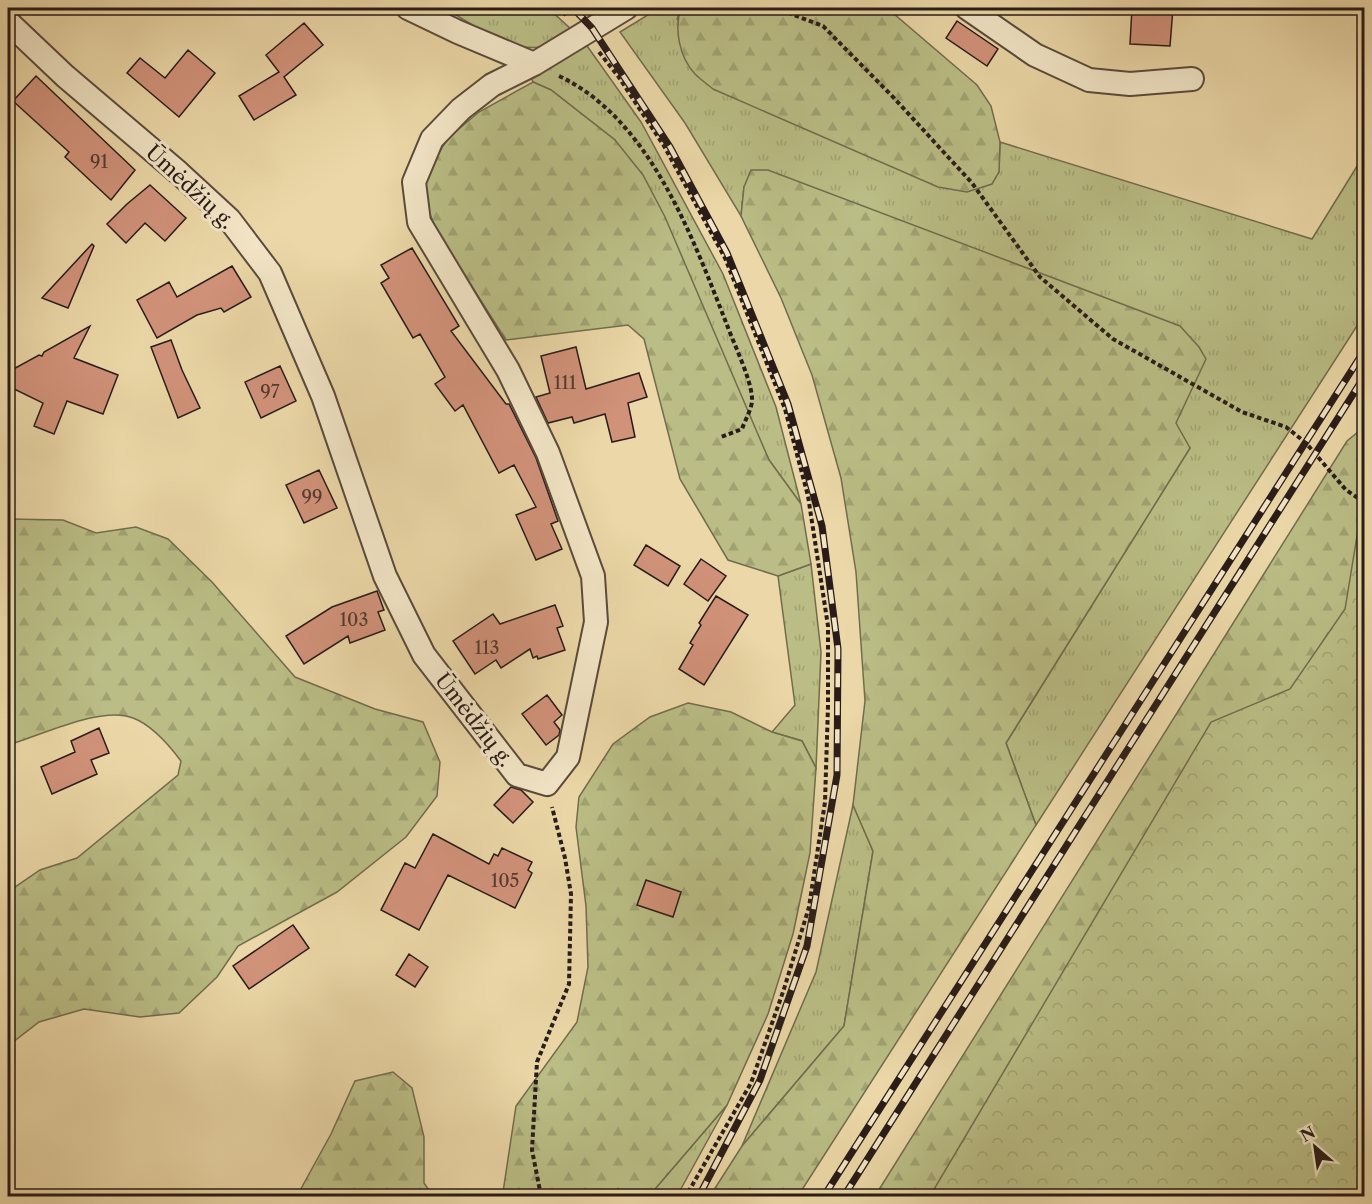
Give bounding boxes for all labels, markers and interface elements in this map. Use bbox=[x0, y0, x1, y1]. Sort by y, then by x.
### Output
street label: Ūmėdžių g. bbox=[141, 139, 240, 234]
house number: 91 bbox=[90, 151, 108, 173]
house number: 111 bbox=[554, 372, 577, 394]
house number: 97 bbox=[260, 381, 280, 403]
house number: 99 bbox=[301, 486, 323, 508]
house number: 103 bbox=[340, 609, 368, 631]
house number: 113 bbox=[474, 637, 500, 659]
street label: Ūmėdžių g. bbox=[430, 668, 519, 771]
house number: 105 bbox=[491, 870, 519, 892]
north arrow bbox=[1285, 1117, 1345, 1177]
text: N bbox=[1297, 1122, 1319, 1146]

